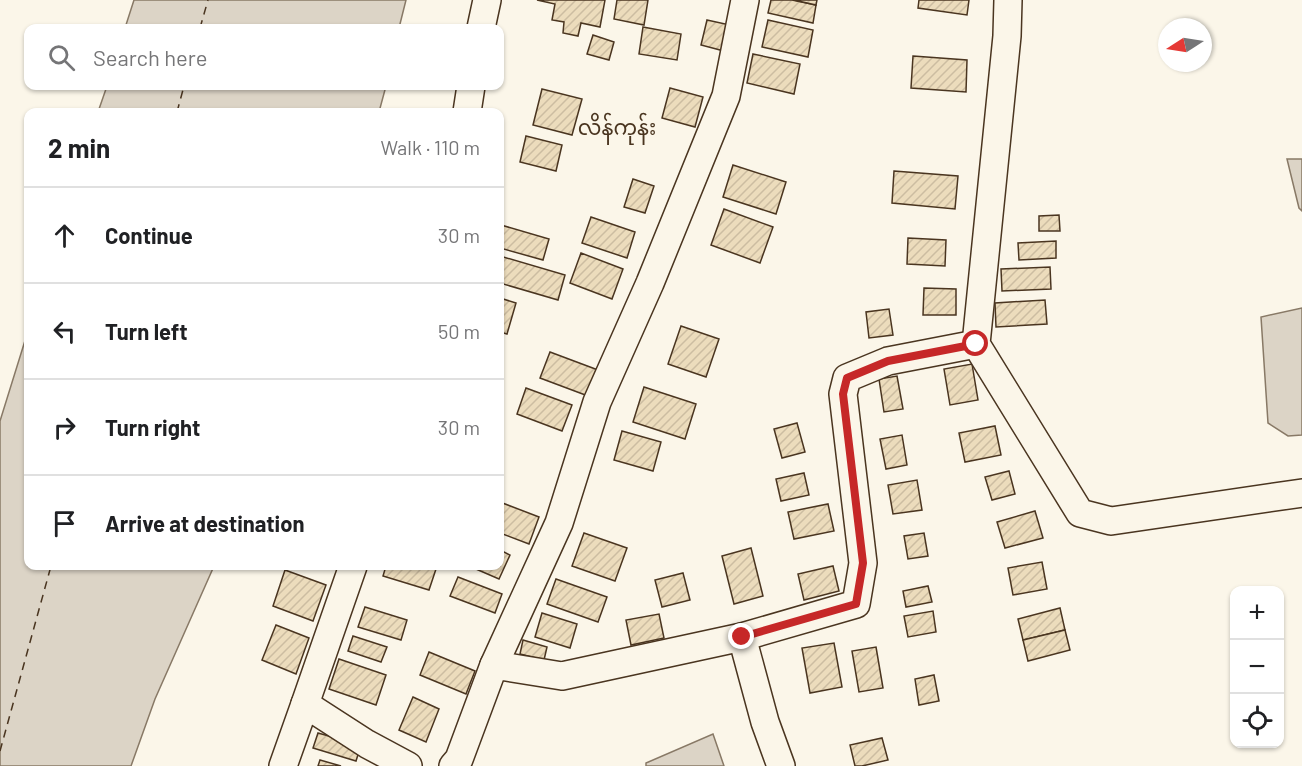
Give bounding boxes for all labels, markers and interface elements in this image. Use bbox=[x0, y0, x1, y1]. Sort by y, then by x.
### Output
north arrow bbox=[1158, 18, 1212, 72]
search box bbox=[24, 24, 504, 90]
icon: search bbox=[45, 41, 78, 74]
text: Search here bbox=[93, 44, 207, 70]
district label: လိန်ကုန်း bbox=[578, 112, 656, 145]
text: 2 min bbox=[48, 132, 110, 163]
text: Walk · 110 m bbox=[380, 135, 480, 159]
icon: ahead bbox=[48, 219, 81, 252]
text: Continue bbox=[105, 222, 193, 248]
text: 30 m bbox=[438, 223, 480, 247]
icon: left bbox=[48, 315, 81, 348]
text: Turn left bbox=[105, 318, 188, 344]
text: 50 m bbox=[438, 319, 480, 343]
route start bbox=[962, 330, 988, 356]
icon: right bbox=[48, 411, 81, 444]
text: Turn right bbox=[105, 414, 200, 440]
text: 30 m bbox=[438, 415, 480, 439]
icon: arrive bbox=[48, 507, 81, 540]
text: Arrive at destination bbox=[105, 510, 304, 536]
map controls bbox=[1230, 586, 1284, 748]
button: + bbox=[1230, 586, 1284, 640]
route end bbox=[728, 623, 754, 649]
button: − bbox=[1230, 640, 1284, 694]
button: locate bbox=[1230, 694, 1284, 748]

